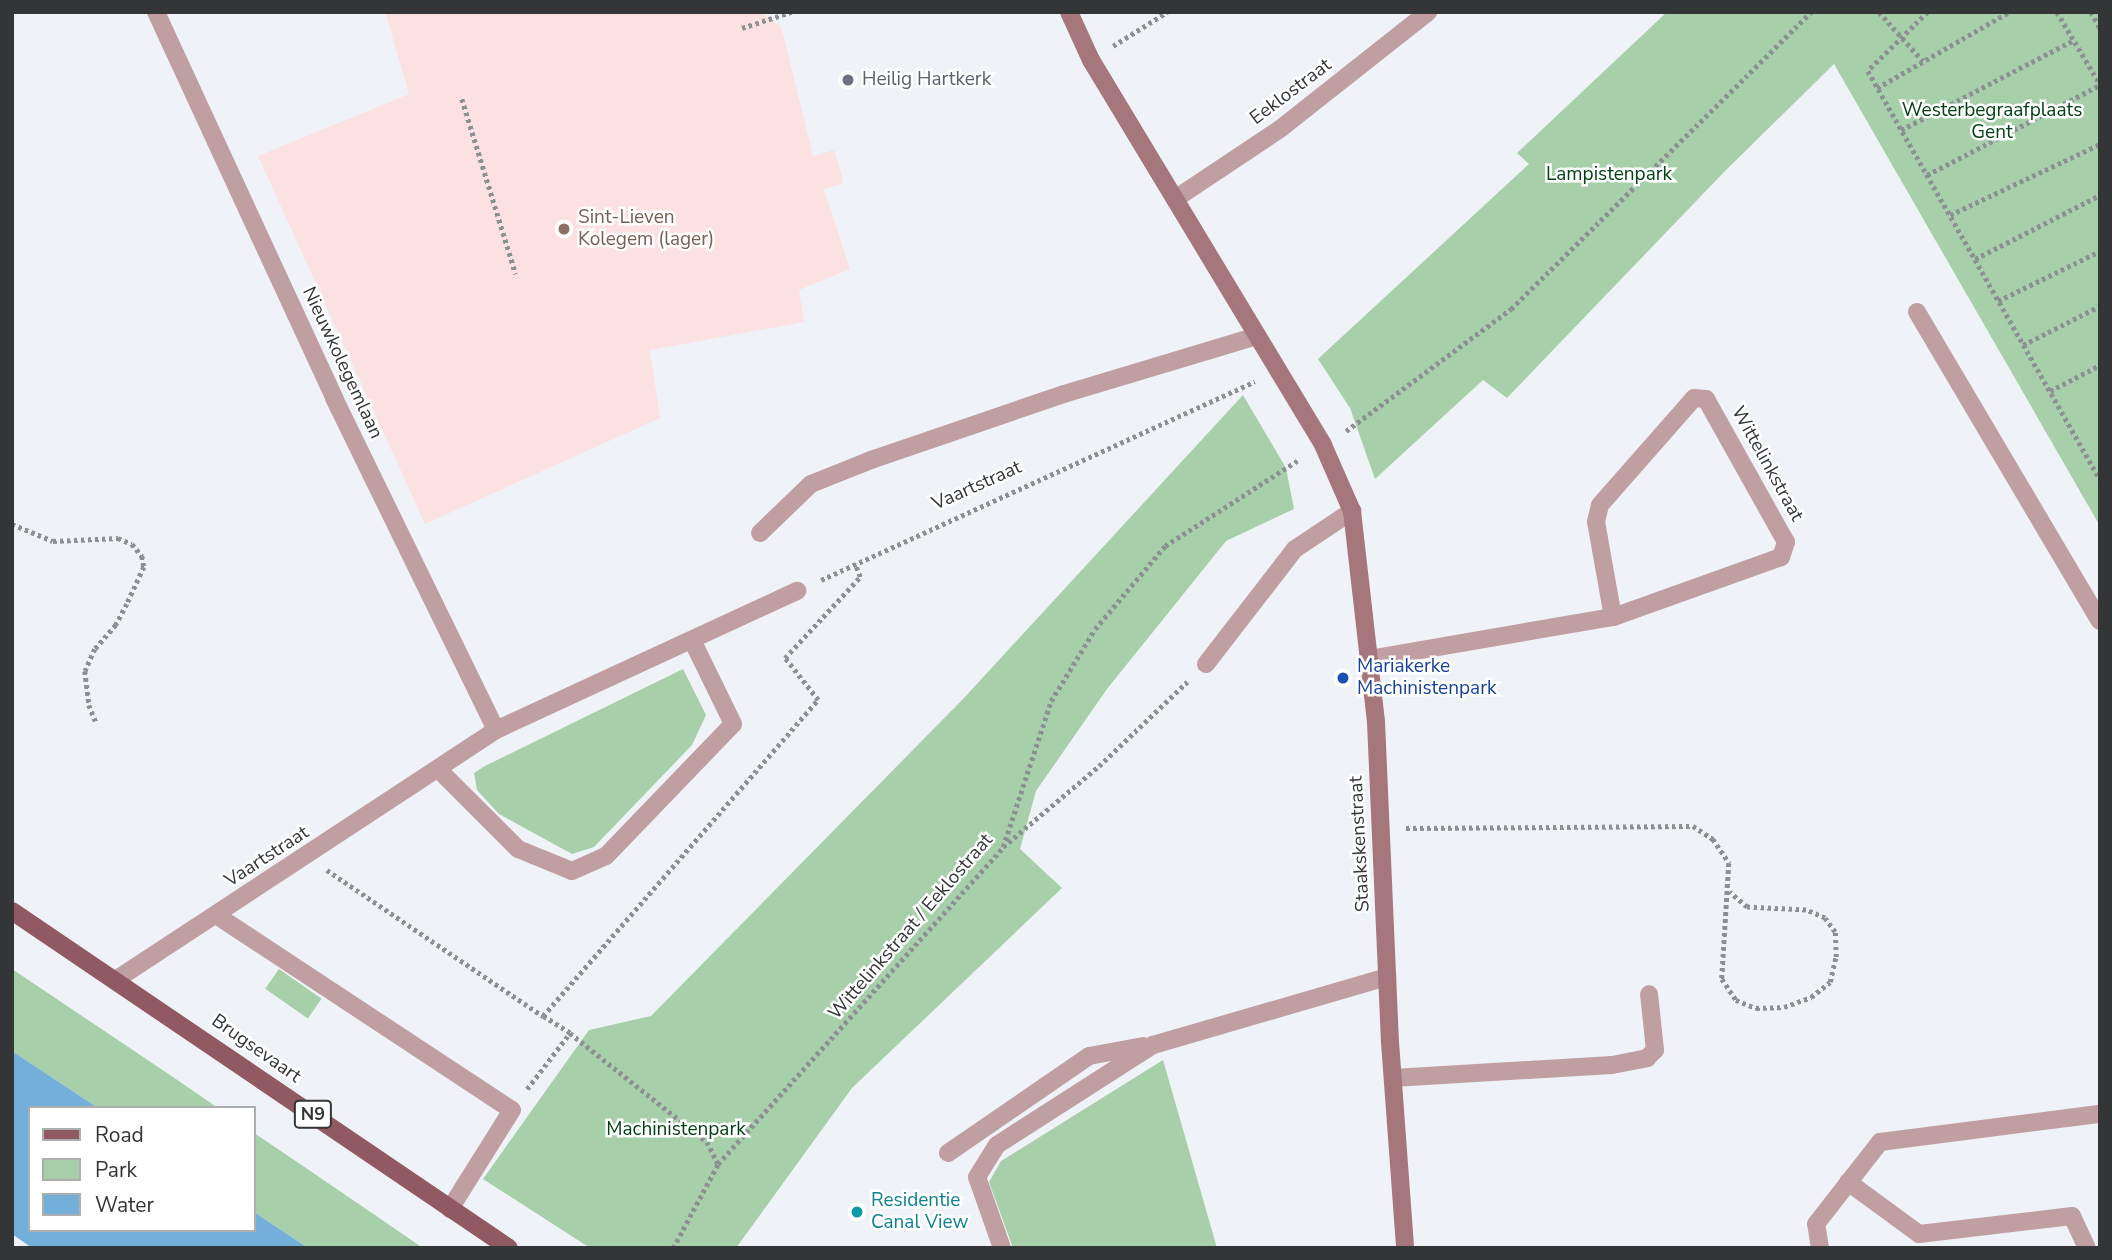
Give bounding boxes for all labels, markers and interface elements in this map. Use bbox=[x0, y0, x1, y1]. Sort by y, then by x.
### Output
street label: Eeklostraat bbox=[1246, 54, 1336, 130]
place label: Heilig Hartkerk bbox=[862, 69, 991, 91]
marker: Heilig Hartkerk bbox=[840, 72, 856, 88]
park label: Westerbegraafplaats Gent bbox=[1902, 100, 2082, 144]
park label: Lampistenpark bbox=[1546, 164, 1672, 186]
place label: Sint-Lieven Kolegem (lager) bbox=[578, 207, 714, 251]
marker: Sint-Lieven Kolegem (lager) bbox=[556, 221, 572, 237]
street label: Nieuwkolegemlaan bbox=[297, 284, 387, 442]
street label: Wittelinkstraat bbox=[1726, 403, 1808, 525]
street label: Vaartstraat bbox=[929, 456, 1025, 516]
place label: Mariakerke Machinistenpark bbox=[1357, 656, 1496, 700]
marker: Mariakerke Machinistenpark bbox=[1335, 670, 1351, 686]
street label: Staakskenstraat bbox=[1345, 775, 1375, 913]
street label: Vaartstraat bbox=[221, 821, 313, 893]
street label: Wittelinkstraat / Eeklostraat bbox=[824, 829, 998, 1025]
street label: Brugsevaart bbox=[207, 1010, 305, 1088]
road number: N9 bbox=[294, 1100, 332, 1128]
legend bbox=[28, 1106, 256, 1232]
park label: Machinistenpark bbox=[606, 1119, 746, 1141]
text: Road bbox=[95, 1121, 144, 1149]
text: Park bbox=[95, 1156, 137, 1184]
place label: Residentie Canal View bbox=[871, 1190, 968, 1234]
text: Water bbox=[95, 1191, 154, 1219]
marker: Residentie Canal View bbox=[849, 1204, 865, 1220]

